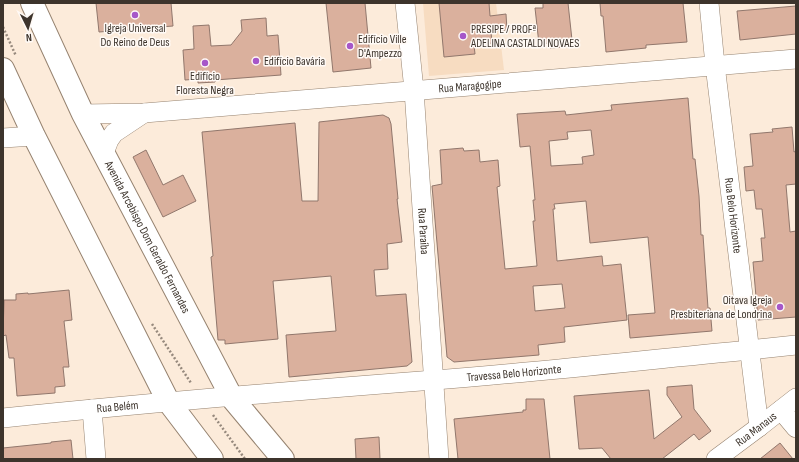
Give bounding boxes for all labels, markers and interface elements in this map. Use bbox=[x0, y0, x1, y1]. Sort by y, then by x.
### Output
north arrow bbox=[8, 8, 48, 48]
marker: Igreja Universal Do Reino de Deus bbox=[130, 10, 140, 20]
place label: Igreja Universal Do Reino de Deus bbox=[100, 21, 170, 50]
place label: PRESIPE / PROFª ADELINA CASTALDI NOVAES bbox=[470, 22, 579, 51]
text: N bbox=[25, 31, 32, 44]
marker: PRESIPE / PROFª ADELINA CASTALDI NOVAES bbox=[458, 31, 468, 41]
place label: Edifício Ville D'Ampezzo bbox=[358, 32, 407, 61]
marker: Edifício Ville D'Ampezzo bbox=[345, 41, 355, 51]
place label: Edifício Bavária bbox=[264, 54, 325, 69]
marker: Edifício Bavária bbox=[251, 56, 261, 66]
marker: Edifício Floresta Negra bbox=[200, 58, 210, 68]
place label: Edifício Floresta Negra bbox=[176, 69, 234, 98]
street label: Rua Maragogipe bbox=[438, 76, 502, 96]
street label: Avenida Arcebispo Dom Geraldo Fernandes bbox=[101, 157, 194, 316]
street label: Rua Belo Horizonte bbox=[721, 177, 745, 254]
street label: Rua Paraíba bbox=[415, 208, 433, 255]
place label: Oitava Igreja Presbiteriana de Londrina bbox=[670, 293, 772, 322]
marker: Oitava Igreja Presbiteriana de Londrina bbox=[775, 302, 785, 312]
street label: Travessa Belo Horizonte bbox=[466, 361, 562, 385]
street label: Rua Belém bbox=[96, 397, 139, 416]
street label: Rua Manaus bbox=[732, 409, 780, 449]

